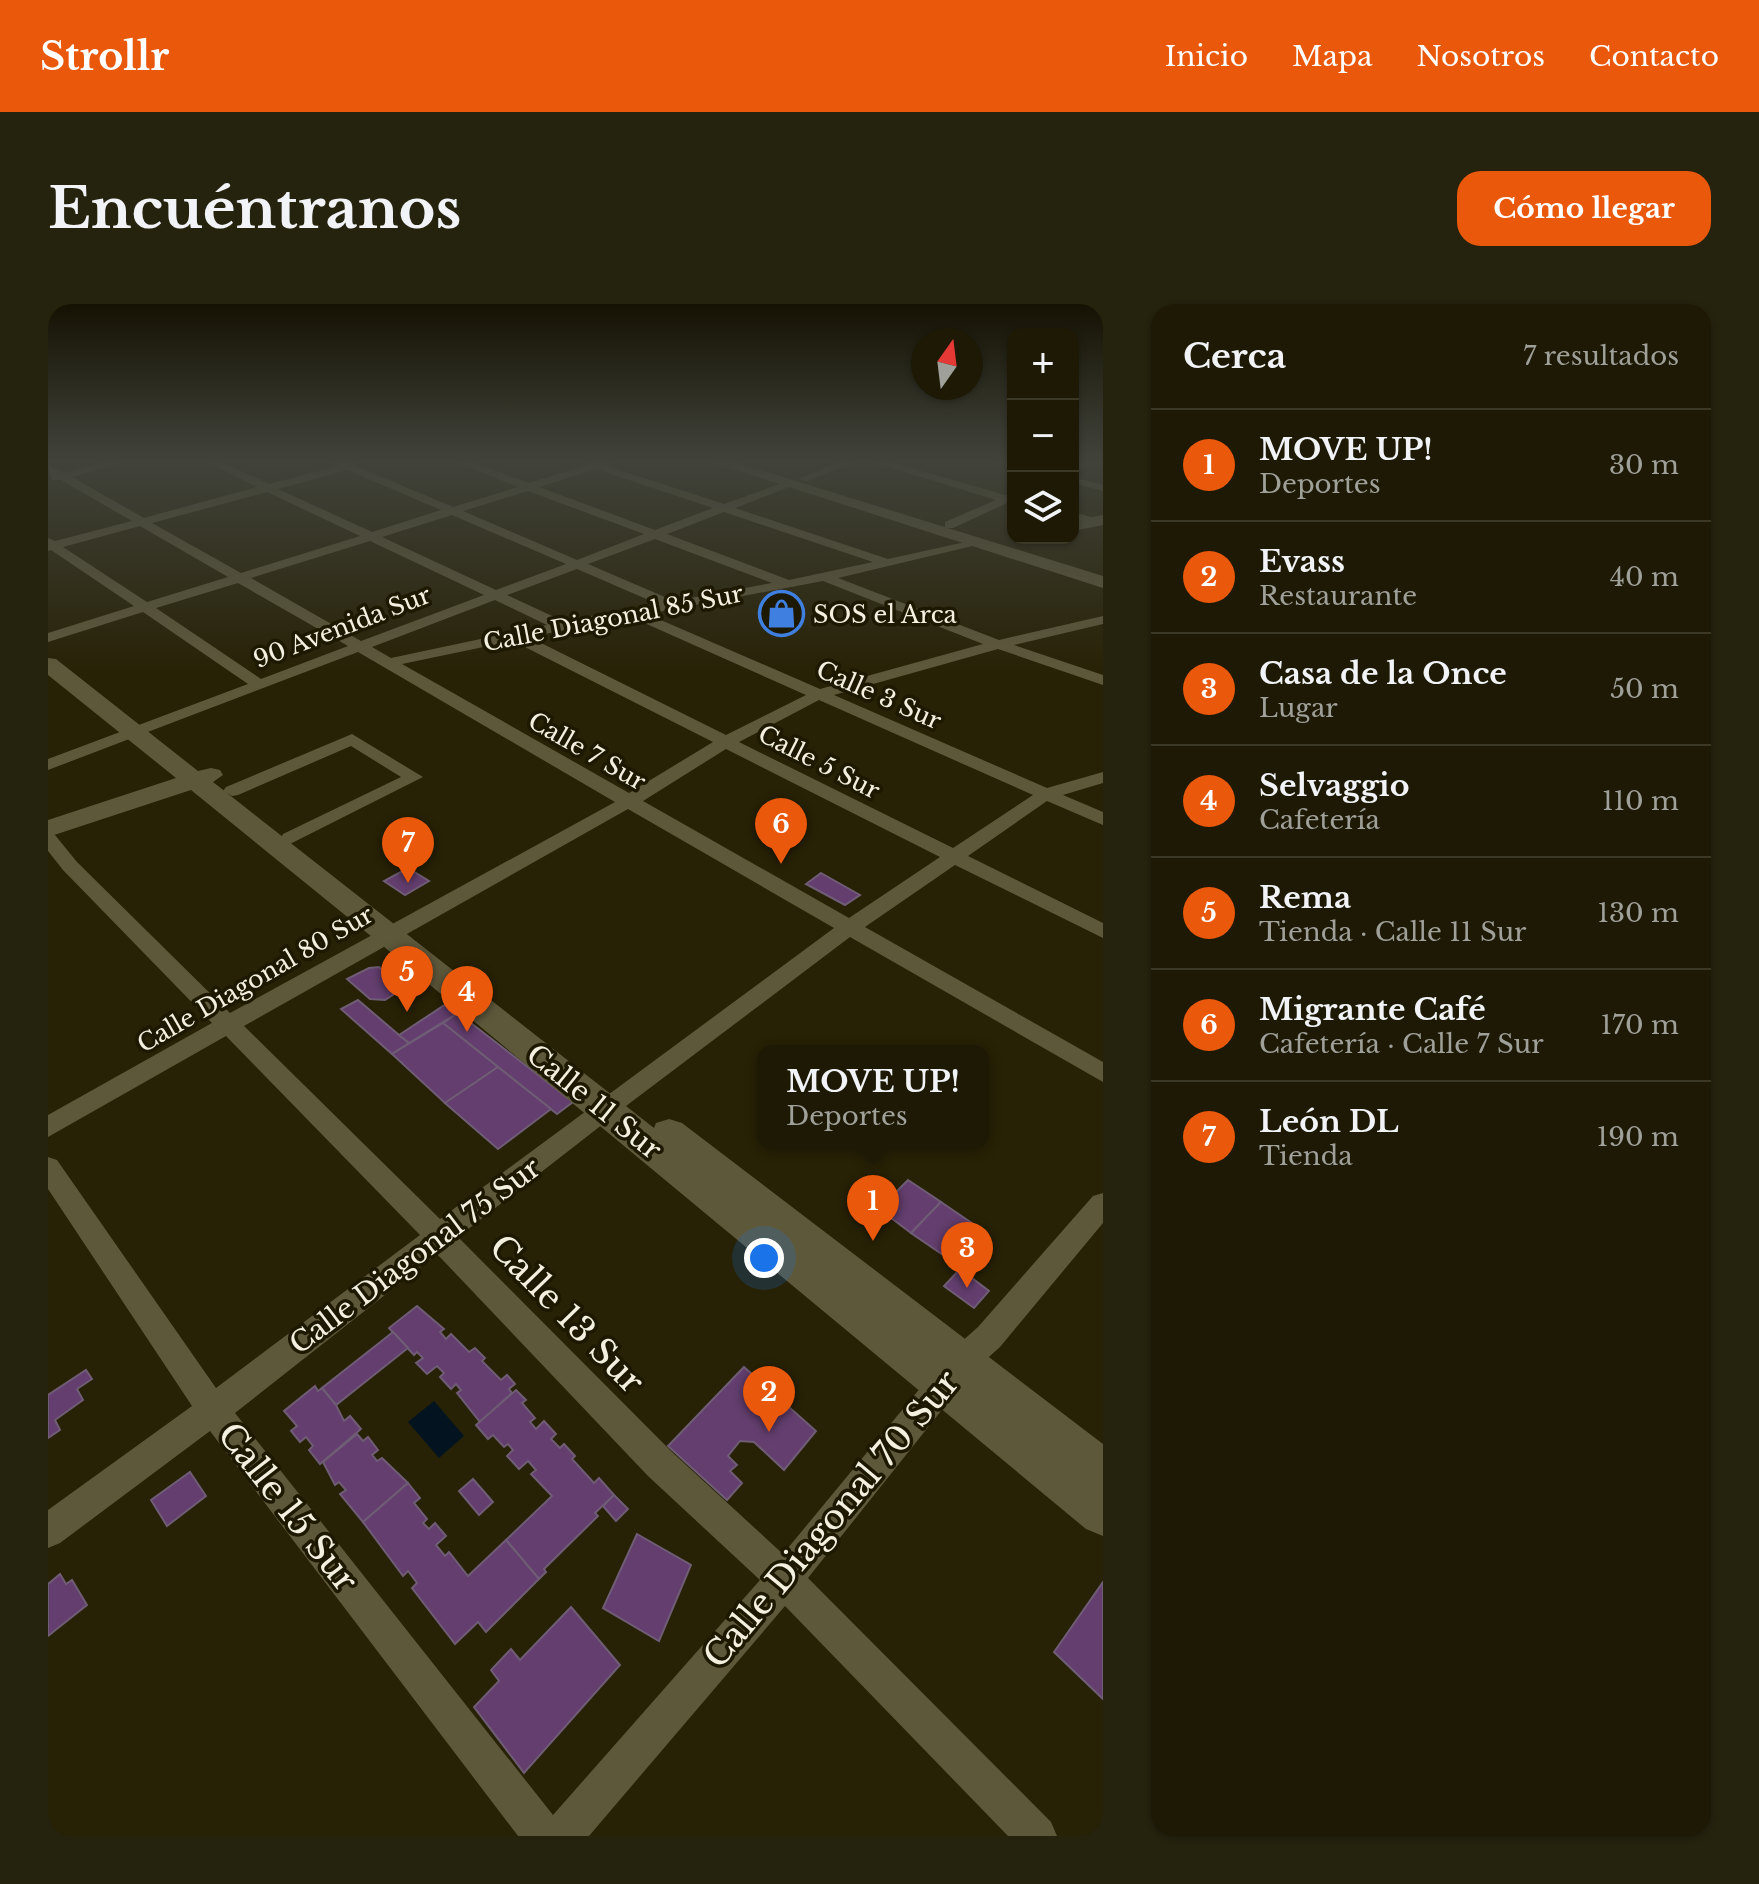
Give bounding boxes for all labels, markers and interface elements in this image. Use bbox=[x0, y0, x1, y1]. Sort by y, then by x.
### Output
text: Strollr bbox=[40, 33, 169, 80]
text: Inicio bbox=[1165, 39, 1248, 74]
text: Mapa bbox=[1292, 39, 1373, 74]
text: Nosotros bbox=[1417, 39, 1545, 74]
text: Contacto bbox=[1589, 39, 1719, 74]
button: Cómo llegar bbox=[1457, 171, 1711, 246]
text: Encuéntranos bbox=[48, 174, 461, 243]
north arrow bbox=[911, 328, 983, 400]
map controls bbox=[1007, 328, 1079, 544]
button: + bbox=[1007, 328, 1079, 400]
text: Cerca bbox=[1183, 335, 1286, 377]
text: 7 resultados bbox=[1523, 340, 1679, 372]
button: − bbox=[1007, 400, 1079, 472]
text: MOVE UP! bbox=[1259, 431, 1433, 468]
text: 1 bbox=[1203, 449, 1215, 481]
text: 30 m bbox=[1609, 449, 1679, 481]
text: Deportes bbox=[1259, 468, 1380, 500]
button: layers bbox=[1007, 472, 1079, 544]
text: Evass bbox=[1259, 543, 1345, 580]
text: 2 bbox=[1201, 561, 1217, 593]
text: 40 m bbox=[1610, 561, 1679, 593]
street label: Calle Diagonal 85 Sur bbox=[481, 578, 746, 657]
street label: 90 Avenida Sur bbox=[249, 580, 435, 674]
text: Restaurante bbox=[1259, 580, 1417, 612]
shop icon: SOS el Arca bbox=[758, 590, 806, 638]
place label: SOS el Arca bbox=[813, 600, 958, 629]
street label: Calle 3 Sur bbox=[812, 655, 946, 736]
text: Casa de la Once bbox=[1259, 655, 1507, 692]
text: 3 bbox=[1201, 673, 1217, 705]
text: 50 m bbox=[1610, 673, 1679, 705]
text: Lugar bbox=[1259, 692, 1338, 724]
street label: Calle 7 Sur bbox=[523, 706, 651, 797]
street label: Calle 5 Sur bbox=[753, 719, 885, 805]
text: Selvaggio bbox=[1259, 767, 1409, 804]
text: 4 bbox=[1200, 785, 1218, 817]
text: 110 m bbox=[1602, 785, 1679, 817]
pin: 6 bbox=[755, 798, 807, 864]
text: Cafetería bbox=[1259, 804, 1380, 836]
pin: 7 bbox=[382, 817, 434, 883]
text: Rema bbox=[1259, 879, 1351, 916]
text: 5 bbox=[1201, 897, 1217, 929]
text: 130 m bbox=[1597, 897, 1679, 929]
street label: Calle Diagonal 80 Sur bbox=[132, 899, 379, 1058]
text: Tienda · Calle 11 Sur bbox=[1259, 916, 1527, 948]
pin: 5 bbox=[381, 946, 433, 1012]
pin: 4 bbox=[441, 966, 493, 1032]
text: Migrante Café bbox=[1259, 991, 1486, 1028]
text: 6 bbox=[1200, 1009, 1218, 1041]
text: 170 m bbox=[1600, 1009, 1679, 1041]
text: Cafetería · Calle 7 Sur bbox=[1259, 1028, 1544, 1060]
street label: Calle 11 Sur bbox=[519, 1037, 669, 1167]
popup bbox=[757, 1045, 989, 1149]
text: MOVE UP! bbox=[786, 1063, 960, 1100]
text: Deportes bbox=[786, 1100, 908, 1132]
text: León DL bbox=[1259, 1103, 1399, 1140]
text: 7 bbox=[1202, 1121, 1216, 1153]
text: 190 m bbox=[1597, 1121, 1679, 1153]
text: Tienda bbox=[1259, 1140, 1353, 1172]
street label: Calle Diagonal 75 Sur bbox=[283, 1150, 548, 1362]
pin: 1 bbox=[847, 1175, 899, 1241]
pin: 3 bbox=[941, 1222, 993, 1288]
street label: Calle 13 Sur bbox=[481, 1226, 654, 1403]
your location bbox=[744, 1238, 784, 1278]
street label: Calle Diagonal 70 Sur bbox=[694, 1361, 968, 1676]
pin: 2 bbox=[743, 1366, 795, 1432]
street label: Calle 15 Sur bbox=[209, 1414, 367, 1600]

